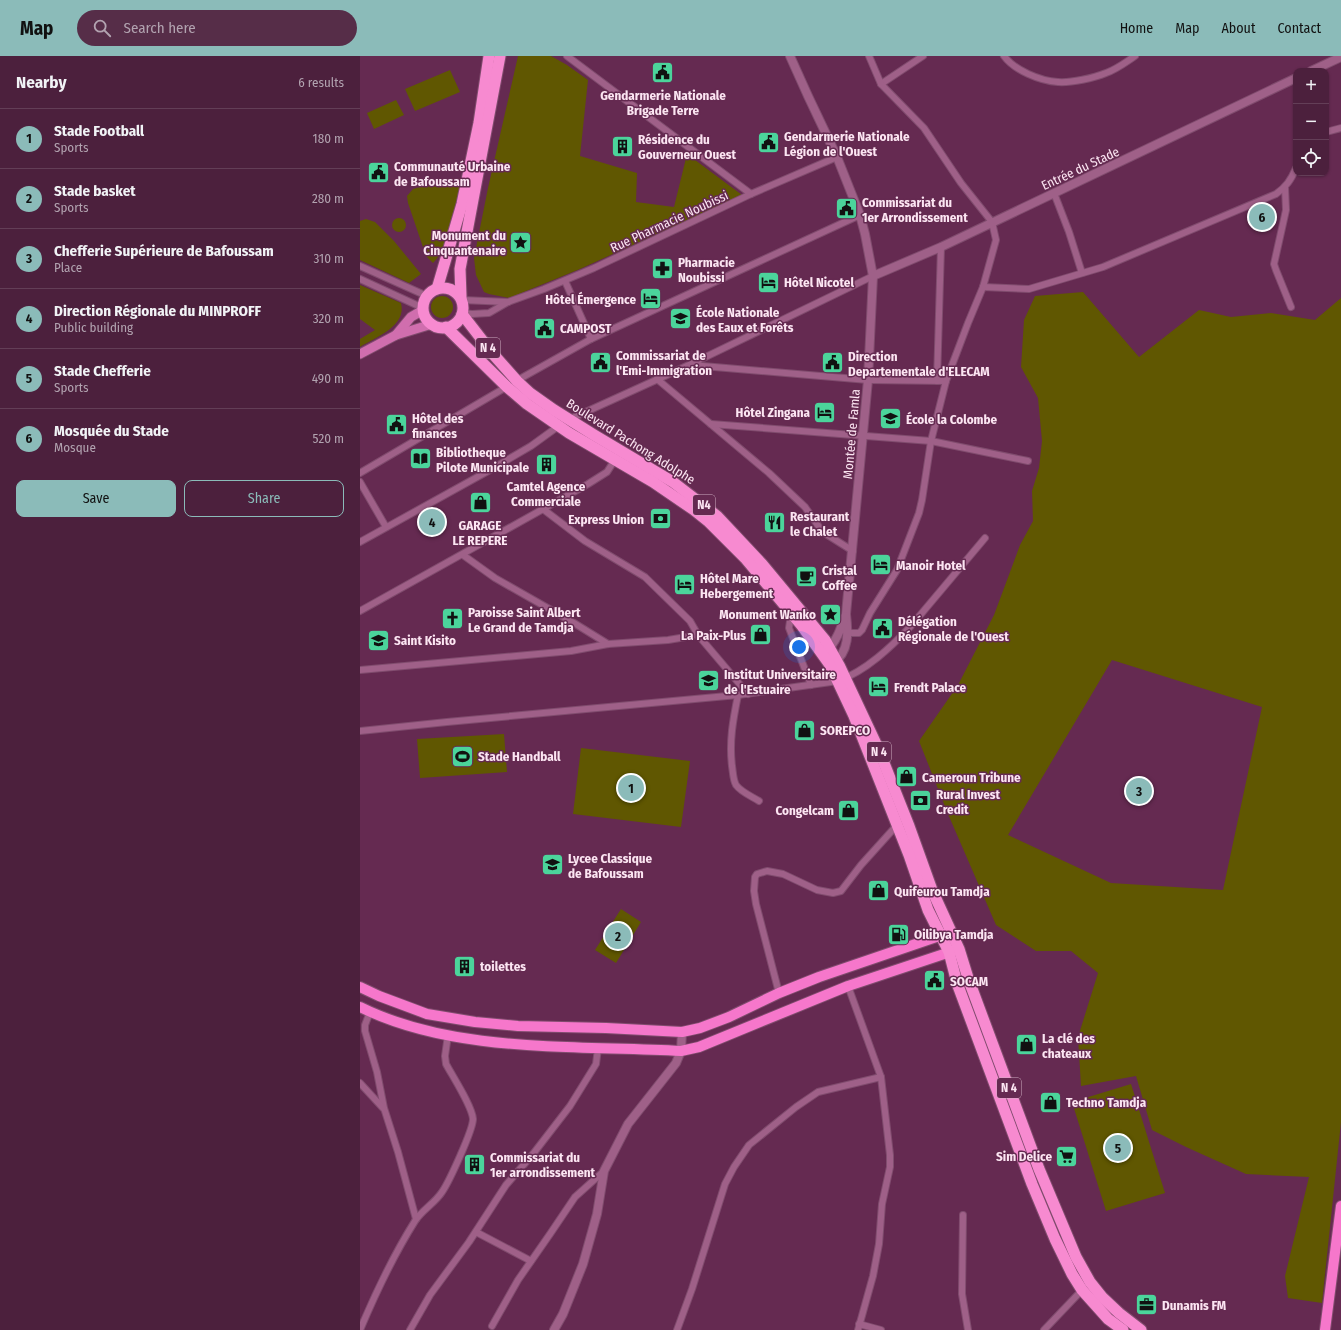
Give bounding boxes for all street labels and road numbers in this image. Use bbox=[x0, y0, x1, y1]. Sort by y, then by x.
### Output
street label: Entrée du Stade bbox=[1039, 144, 1122, 193]
street label: Rue Pharmacie Noubissi bbox=[608, 188, 731, 255]
road number: N 4 bbox=[476, 338, 500, 358]
street label: Montée de Famla bbox=[840, 388, 863, 480]
street label: Boulevard Pachong Adolphe bbox=[564, 396, 698, 487]
road number: N4 bbox=[693, 495, 715, 515]
road number: N 4 bbox=[867, 742, 891, 762]
road number: N 4 bbox=[997, 1078, 1021, 1098]

